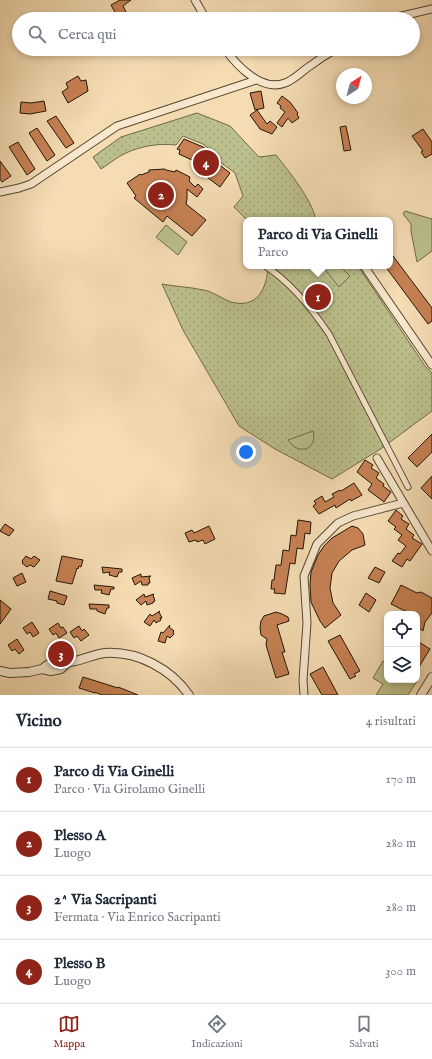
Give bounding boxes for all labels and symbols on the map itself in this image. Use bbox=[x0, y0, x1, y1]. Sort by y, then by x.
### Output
north arrow bbox=[336, 68, 372, 104]
pin: 4 bbox=[193, 148, 219, 178]
pin: 2 bbox=[148, 180, 174, 210]
pin: 1 bbox=[305, 282, 331, 312]
your location bbox=[236, 442, 256, 462]
pin: 3 bbox=[48, 639, 74, 669]

